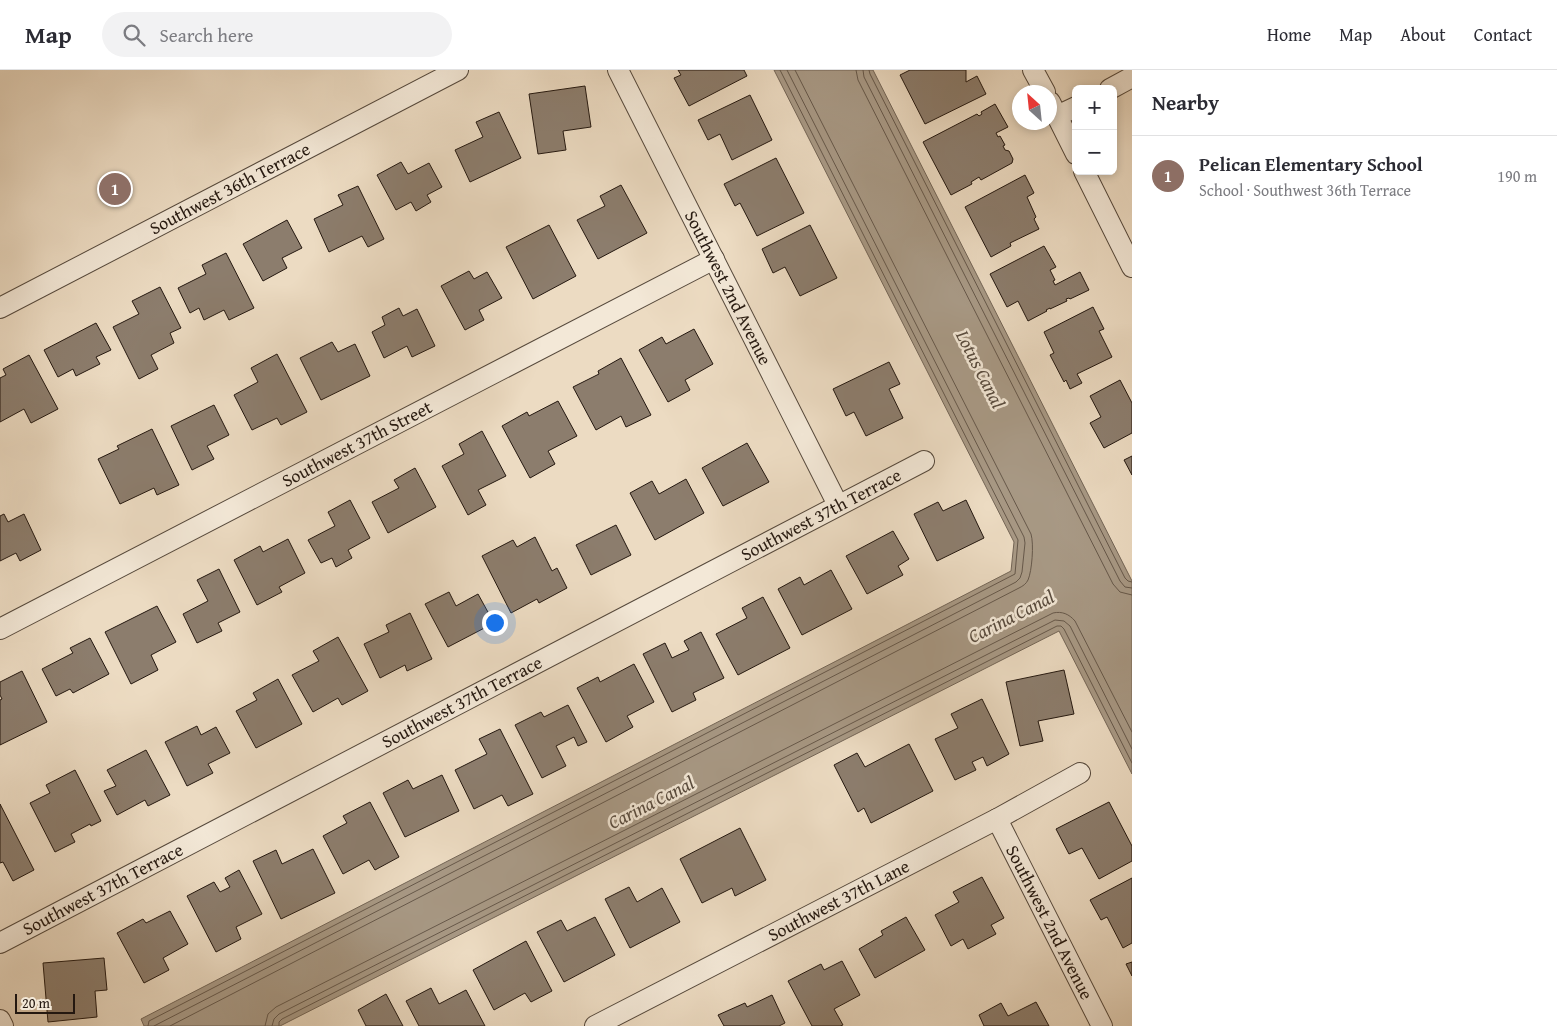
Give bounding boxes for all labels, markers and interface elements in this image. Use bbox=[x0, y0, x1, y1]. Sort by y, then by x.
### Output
search box bbox=[102, 12, 452, 57]
text: Map bbox=[25, 17, 72, 52]
icon: search bbox=[120, 21, 148, 49]
text: Search here bbox=[160, 21, 253, 49]
text: Home bbox=[1267, 21, 1311, 48]
text: Map bbox=[1339, 21, 1372, 48]
text: About bbox=[1400, 21, 1446, 48]
text: Contact bbox=[1474, 21, 1532, 48]
north arrow bbox=[1012, 85, 1057, 130]
map controls bbox=[1072, 85, 1117, 175]
button: + bbox=[1072, 85, 1117, 130]
text: Nearby bbox=[1152, 87, 1219, 118]
button: − bbox=[1072, 130, 1117, 175]
street label: Southwest 36th Terrace bbox=[144, 135, 315, 241]
text: Pelican Elementary School bbox=[1199, 150, 1423, 178]
text: 1 bbox=[1164, 164, 1172, 188]
text: 190 m bbox=[1497, 164, 1537, 188]
pin: 1 bbox=[99, 170, 131, 208]
text: School · Southwest 36th Terrace bbox=[1199, 178, 1411, 202]
street label: Southwest 2nd Avenue bbox=[678, 205, 779, 370]
water label: Lotus Canal bbox=[949, 324, 1013, 413]
street label: Southwest 37th Street bbox=[277, 393, 437, 494]
street label: Southwest 37th Terrace bbox=[736, 461, 906, 567]
water label: Carina Canal bbox=[963, 582, 1059, 650]
your location bbox=[482, 610, 508, 636]
street label: Southwest 37th Terrace bbox=[377, 649, 547, 755]
water label: Carina Canal bbox=[603, 768, 699, 836]
street label: Southwest 37th Terrace bbox=[18, 836, 188, 942]
street label: Southwest 2nd Avenue bbox=[999, 840, 1100, 1004]
street label: Southwest 37th Lane bbox=[763, 852, 914, 948]
scale bar bbox=[15, 991, 75, 1014]
text: 20 m bbox=[22, 993, 50, 1013]

